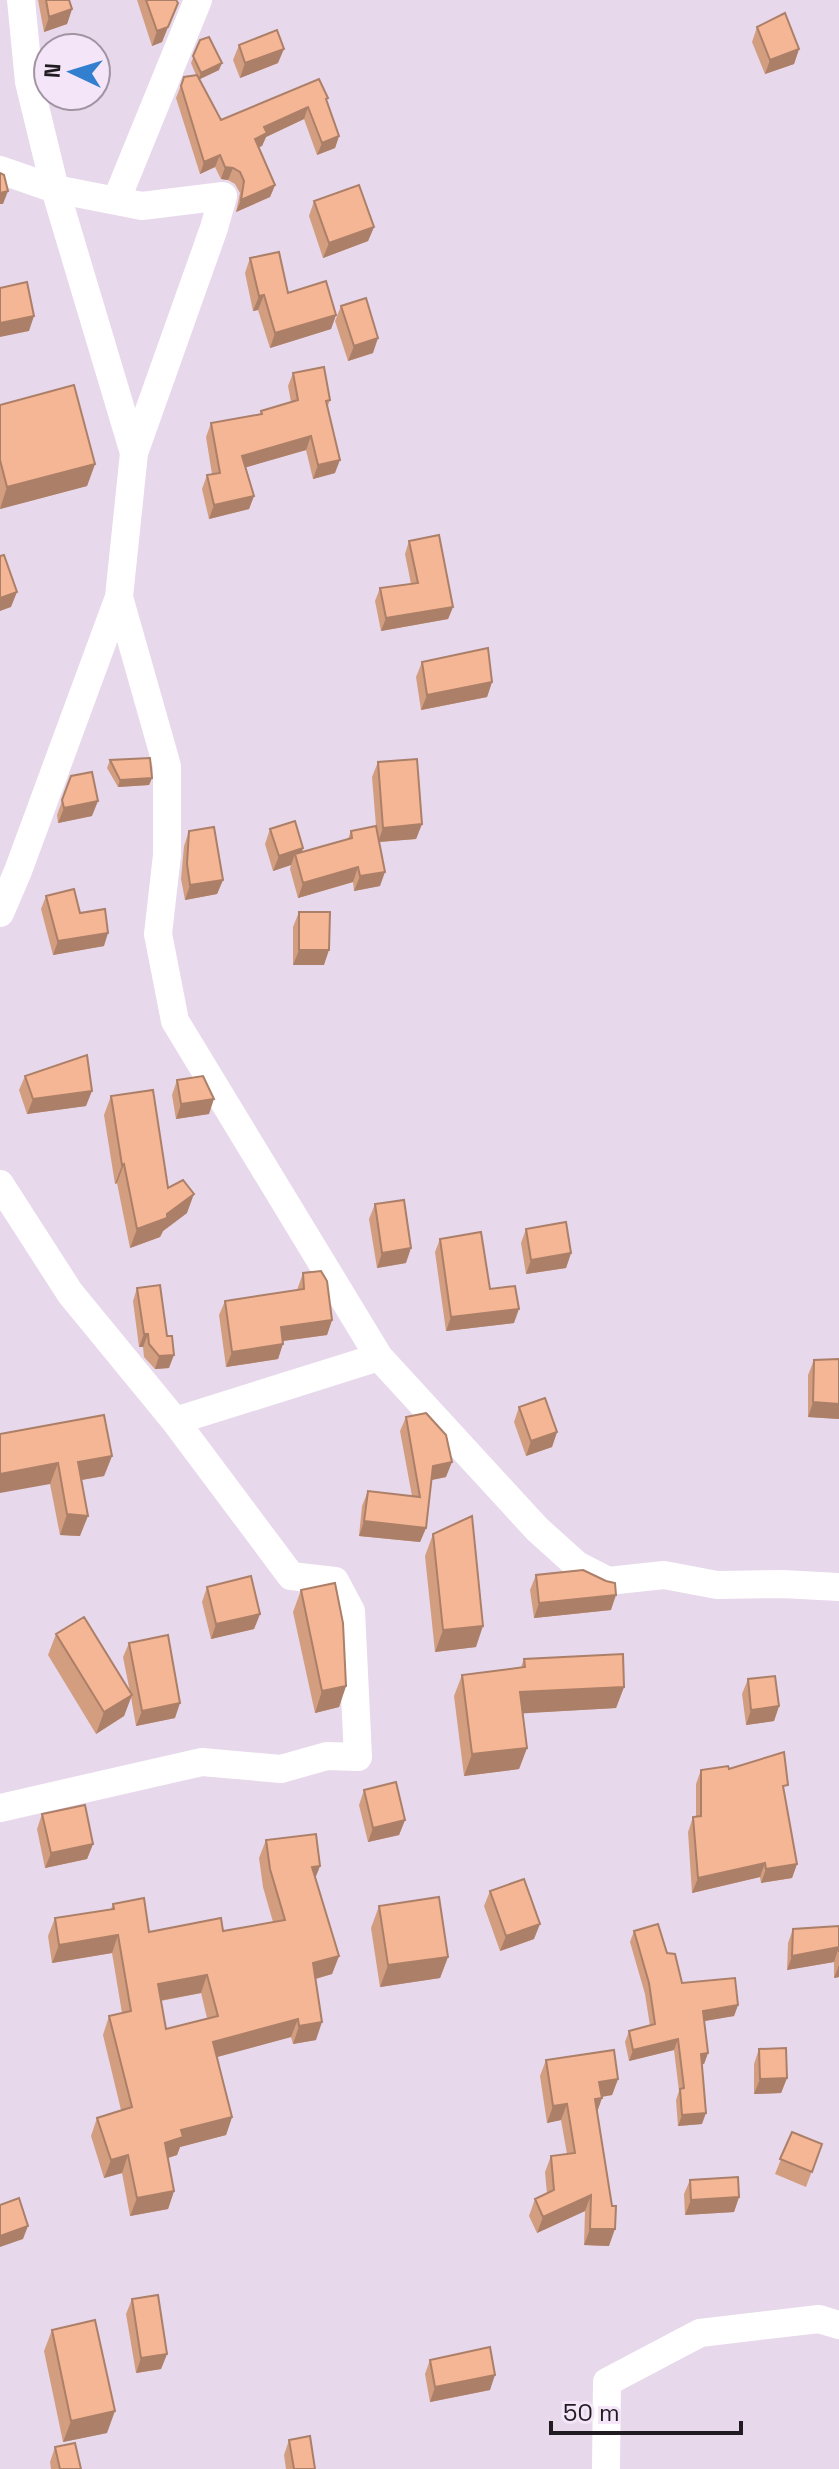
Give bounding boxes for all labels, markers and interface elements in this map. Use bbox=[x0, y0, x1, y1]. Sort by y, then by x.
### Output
north arrow bbox=[32, 32, 112, 112]
text: N bbox=[38, 62, 67, 79]
scale bar bbox=[551, 2385, 741, 2435]
text: 50 m bbox=[563, 2397, 620, 2428]

